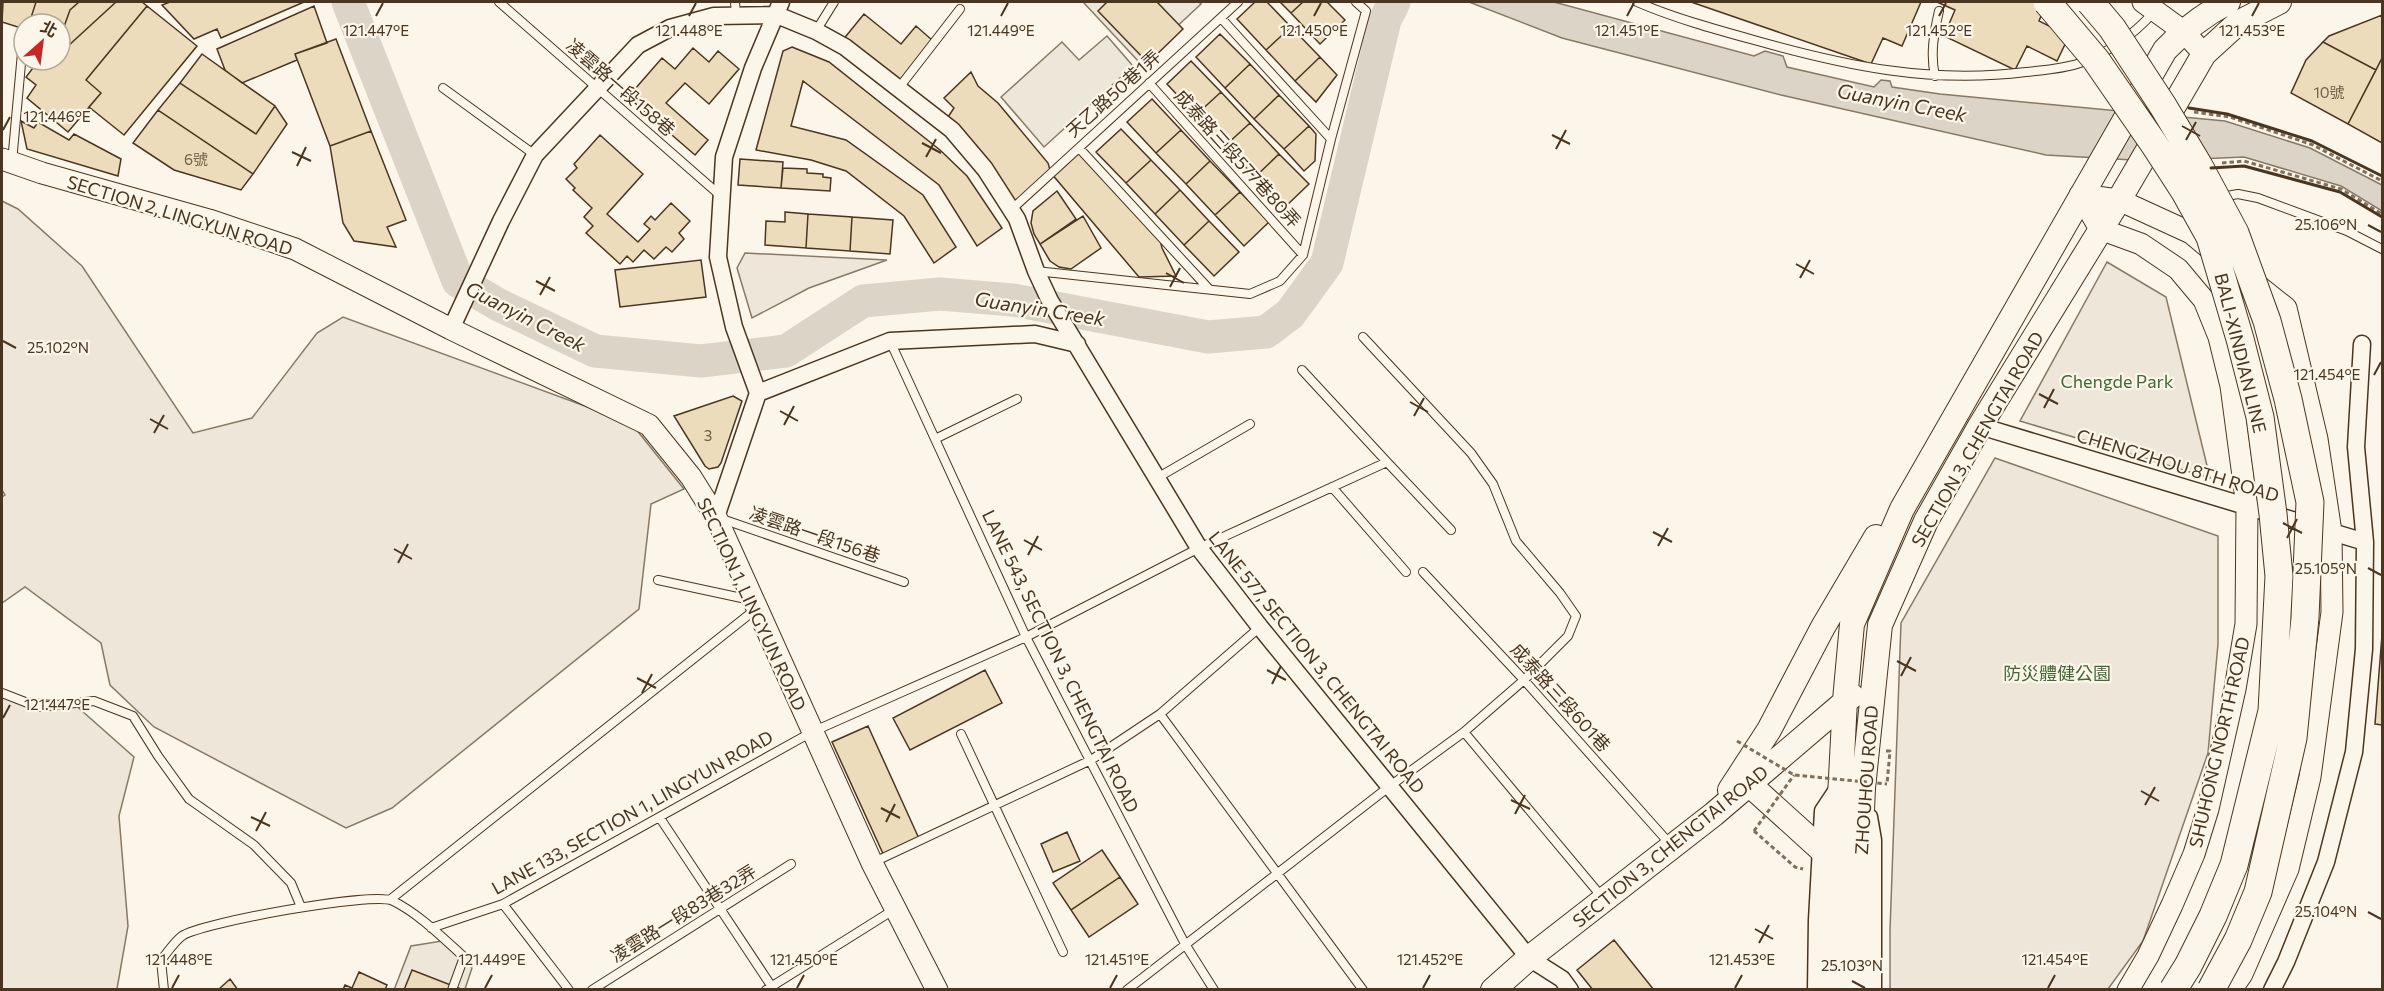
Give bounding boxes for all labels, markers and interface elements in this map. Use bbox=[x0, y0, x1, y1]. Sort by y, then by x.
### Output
north arrow bbox=[12, 12, 72, 72]
text: 北 bbox=[38, 16, 61, 40]
text: 121.447°E bbox=[343, 21, 409, 39]
text: 121.448°E bbox=[655, 21, 723, 39]
text: 121.449°E bbox=[967, 21, 1035, 39]
text: 121.450°E bbox=[1280, 21, 1348, 39]
text: 121.451°E bbox=[1595, 21, 1659, 39]
text: 121.452°E bbox=[1906, 21, 1972, 39]
text: 121.453°E bbox=[2219, 21, 2285, 39]
street label: 凌雲路一段158巷 bbox=[562, 34, 680, 140]
street label: 天乙路50巷1弄 bbox=[1061, 45, 1165, 141]
water label: Guanyin Creek bbox=[1835, 78, 1970, 127]
house number: 10號 bbox=[2313, 83, 2345, 101]
street label: 成泰路三段577巷80弄 bbox=[1170, 84, 1306, 232]
text: 121.446°E bbox=[23, 107, 91, 125]
house number: 6號 bbox=[184, 150, 208, 168]
street label: SECTION 2, LINGYUN ROAD bbox=[65, 170, 295, 260]
text: 25.106°N bbox=[2295, 215, 2357, 233]
street label: BALI-XINDIAN LINE bbox=[2210, 271, 2272, 435]
water label: Guanyin Creek bbox=[462, 275, 591, 357]
water label: Guanyin Creek bbox=[973, 286, 1108, 330]
street label: SECTION 3, CHENGTAI ROAD bbox=[1906, 327, 2048, 551]
text: 25.102°N bbox=[27, 338, 89, 356]
text: 121.454°E bbox=[2293, 365, 2361, 383]
park label: Chengde Park bbox=[2060, 370, 2174, 392]
street label: CHENGZHOU 8TH ROAD bbox=[2074, 424, 2282, 506]
house number: 3 bbox=[704, 426, 712, 444]
street label: SECTION 1, LINGYUN ROAD bbox=[693, 494, 811, 714]
street label: 凌雲路一段156巷 bbox=[747, 501, 883, 567]
street label: LANE 543, SECTION 3, CHENGTAI ROAD bbox=[978, 506, 1144, 816]
street label: LANE 577, SECTION 3, CHENGTAI ROAD bbox=[1204, 526, 1430, 798]
text: 25.105°N bbox=[2295, 559, 2357, 577]
street label: SHUHONG NORTH ROAD bbox=[2184, 634, 2254, 850]
street label: 成泰路三段601巷 bbox=[1507, 638, 1615, 756]
park label: 防災體健公園 bbox=[2003, 662, 2111, 684]
text: 121.447°E bbox=[24, 695, 90, 713]
street label: ZHOUHOU ROAD bbox=[1850, 704, 1882, 856]
street label: LANE 133, SECTION 1, LINGYUN ROAD bbox=[487, 725, 777, 899]
street label: SECTION 3, CHENGTAI ROAD bbox=[1568, 760, 1772, 932]
street label: 凌雲路一段83巷32弄 bbox=[606, 859, 760, 967]
text: 25.104°N bbox=[2295, 902, 2357, 920]
text: 121.448°E bbox=[145, 950, 213, 968]
text: 121.449°E bbox=[458, 950, 526, 968]
text: 121.450°E bbox=[770, 950, 838, 968]
text: 121.451°E bbox=[1085, 950, 1149, 968]
text: 121.452°E bbox=[1397, 950, 1463, 968]
text: 121.453°E bbox=[1709, 950, 1775, 968]
text: 121.454°E bbox=[2021, 950, 2089, 968]
text: 25.103°N bbox=[1821, 956, 1883, 974]

